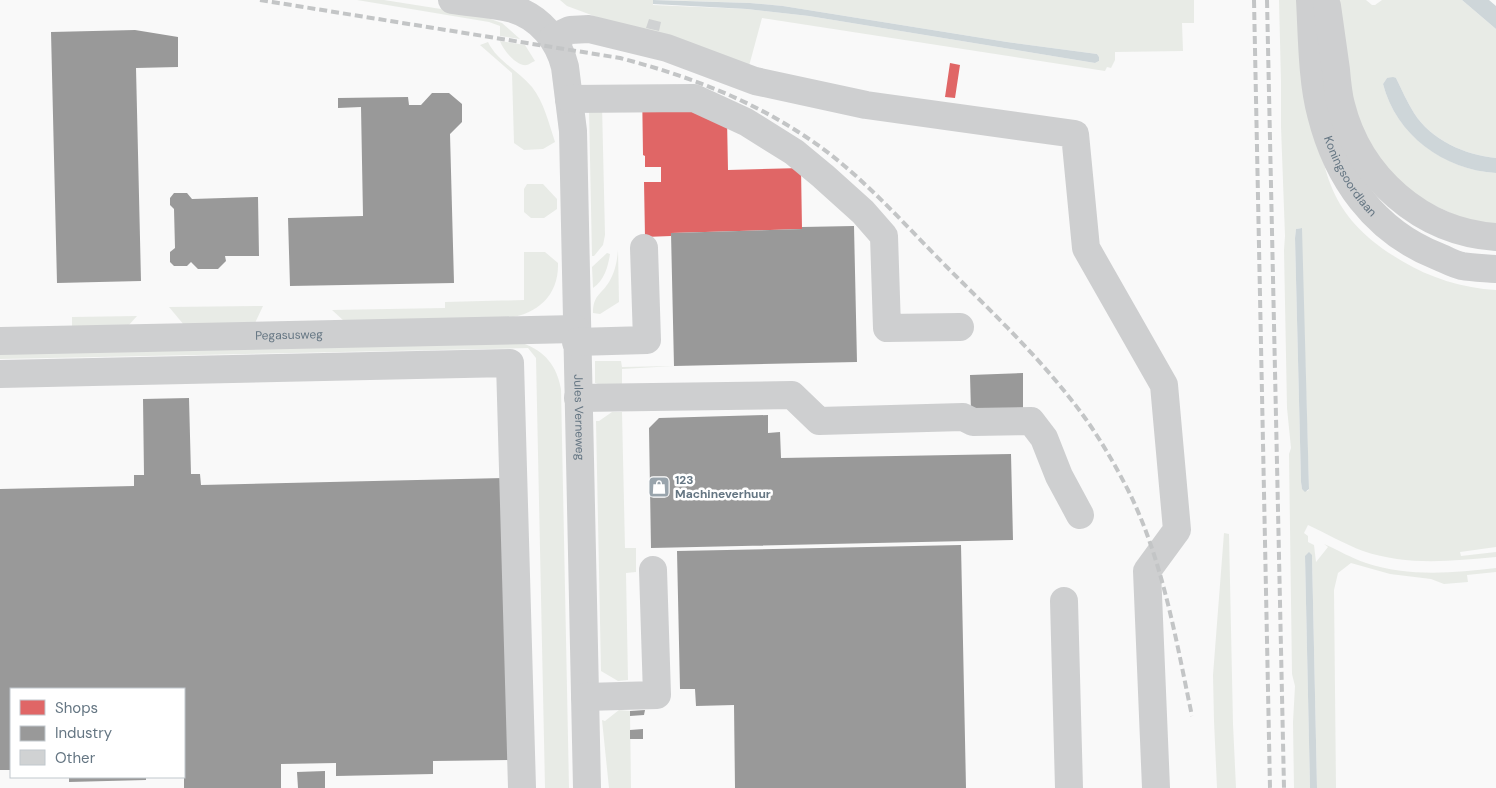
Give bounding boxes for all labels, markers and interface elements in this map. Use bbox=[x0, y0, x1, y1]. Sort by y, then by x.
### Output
street label: Koningsoordlaan bbox=[1320, 134, 1380, 220]
street label: Pegasusweg bbox=[255, 326, 323, 344]
street label: Jules Verneweg bbox=[570, 374, 588, 461]
place label: 123 Machineverhuur bbox=[675, 472, 771, 502]
shop icon: 123 Machineverhuur bbox=[647, 475, 671, 499]
legend bbox=[10, 688, 185, 778]
text: Shops bbox=[55, 698, 98, 718]
text: Industry bbox=[55, 723, 113, 743]
text: Other bbox=[55, 748, 96, 768]

